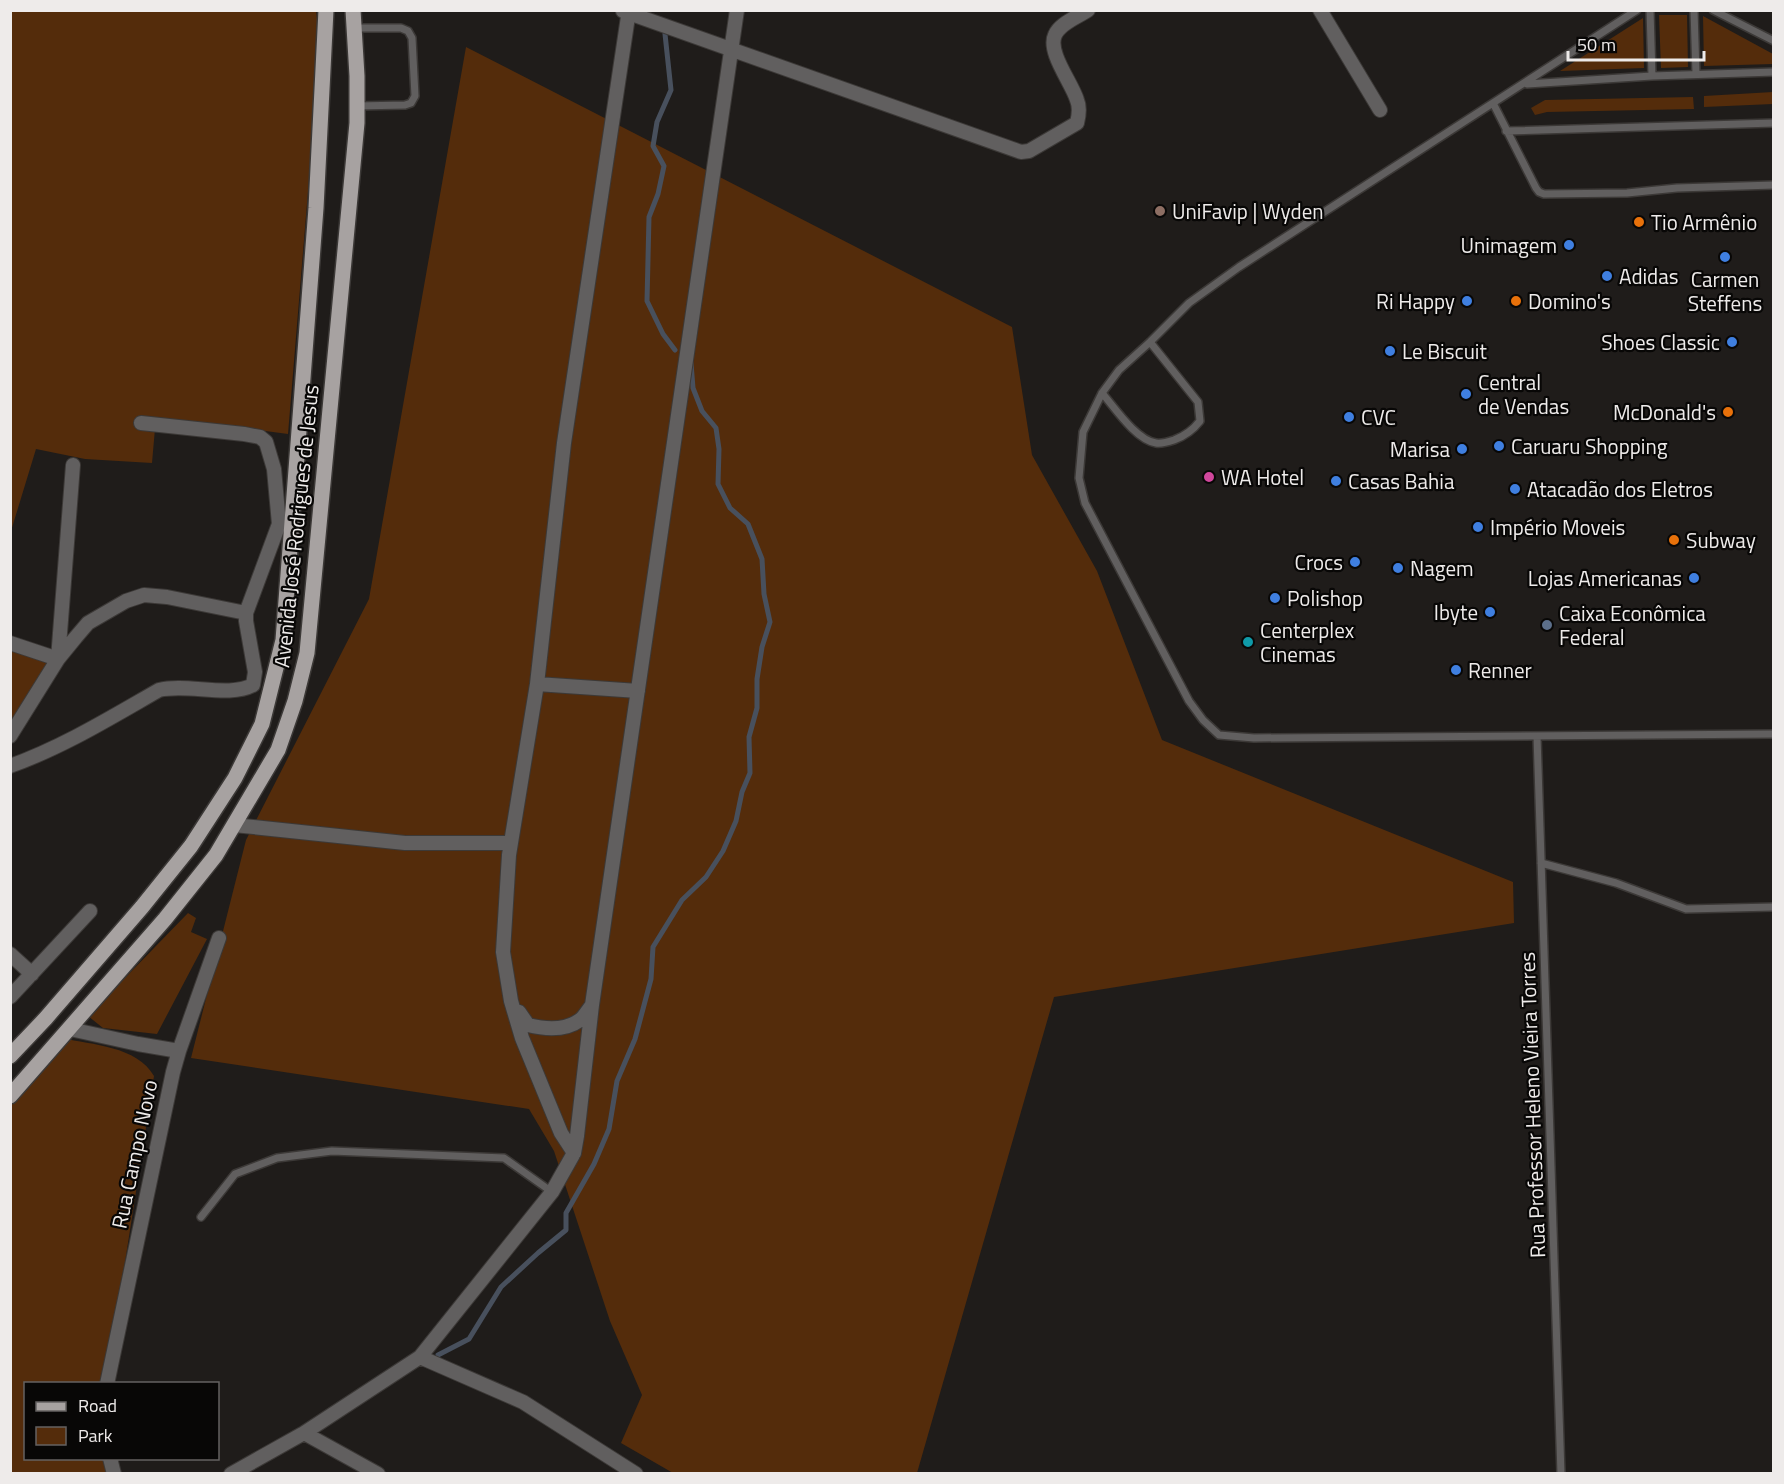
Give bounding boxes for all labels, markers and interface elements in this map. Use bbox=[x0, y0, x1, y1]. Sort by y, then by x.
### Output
scale bar bbox=[1568, 24, 1704, 62]
text: 50 m bbox=[1577, 31, 1616, 58]
place label: UniFavip | Wyden bbox=[1172, 195, 1324, 227]
marker: UniFavip | Wyden bbox=[1153, 204, 1167, 218]
place label: Tio Armênio bbox=[1651, 206, 1757, 238]
marker: Tio Armênio bbox=[1632, 215, 1646, 229]
place label: Unimagem bbox=[1461, 229, 1557, 261]
marker: Unimagem bbox=[1562, 238, 1576, 252]
marker: Carmen Steffens bbox=[1718, 250, 1732, 264]
place label: Adidas bbox=[1619, 260, 1679, 292]
place label: Carmen Steffens bbox=[1688, 263, 1762, 319]
marker: Adidas bbox=[1600, 269, 1614, 283]
place label: Ri Happy bbox=[1376, 285, 1455, 317]
place label: Domino's bbox=[1528, 285, 1611, 317]
marker: Ri Happy bbox=[1460, 294, 1474, 308]
marker: Domino's bbox=[1509, 294, 1523, 308]
place label: Shoes Classic bbox=[1601, 326, 1720, 358]
place label: Le Biscuit bbox=[1402, 335, 1487, 367]
marker: Shoes Classic bbox=[1725, 335, 1739, 349]
marker: Le Biscuit bbox=[1383, 344, 1397, 358]
place label: Central de Vendas bbox=[1478, 366, 1569, 422]
street label: Avenida José Rodrigues de Jesus bbox=[265, 383, 327, 669]
marker: Central de Vendas bbox=[1459, 387, 1473, 401]
place label: McDonald's bbox=[1613, 396, 1716, 428]
place label: CVC bbox=[1361, 401, 1396, 433]
marker: McDonald's bbox=[1721, 405, 1735, 419]
marker: CVC bbox=[1342, 410, 1356, 424]
place label: Caruaru Shopping bbox=[1511, 430, 1668, 462]
place label: Marisa bbox=[1390, 433, 1450, 465]
marker: Caruaru Shopping bbox=[1492, 439, 1506, 453]
marker: Marisa bbox=[1455, 442, 1469, 456]
place label: WA Hotel bbox=[1221, 461, 1304, 493]
place label: Casas Bahia bbox=[1348, 465, 1455, 497]
marker: WA Hotel bbox=[1202, 470, 1216, 484]
place label: Atacadão dos Eletros bbox=[1527, 473, 1713, 505]
marker: Casas Bahia bbox=[1329, 474, 1343, 488]
marker: Atacadão dos Eletros bbox=[1508, 482, 1522, 496]
place label: Império Moveis bbox=[1490, 511, 1625, 543]
marker: Império Moveis bbox=[1471, 520, 1485, 534]
place label: Subway bbox=[1686, 524, 1756, 556]
marker: Subway bbox=[1667, 533, 1681, 547]
place label: Crocs bbox=[1295, 546, 1343, 578]
place label: Nagem bbox=[1410, 552, 1474, 584]
marker: Crocs bbox=[1348, 555, 1362, 569]
marker: Nagem bbox=[1391, 561, 1405, 575]
place label: Lojas Americanas bbox=[1528, 562, 1682, 594]
marker: Lojas Americanas bbox=[1687, 571, 1701, 585]
place label: Polishop bbox=[1287, 582, 1363, 614]
marker: Polishop bbox=[1268, 591, 1282, 605]
place label: Ibyte bbox=[1434, 596, 1478, 628]
place label: Caixa Econômica Federal bbox=[1559, 597, 1706, 653]
marker: Ibyte bbox=[1483, 605, 1497, 619]
place label: Centerplex Cinemas bbox=[1260, 614, 1355, 670]
marker: Caixa Econômica Federal bbox=[1540, 618, 1554, 632]
marker: Centerplex Cinemas bbox=[1241, 635, 1255, 649]
place label: Renner bbox=[1468, 654, 1532, 686]
marker: Renner bbox=[1449, 663, 1463, 677]
street label: Rua Professor Heleno Vieira Torres bbox=[1511, 951, 1553, 1259]
street label: Rua Campo Novo bbox=[103, 1077, 165, 1231]
legend bbox=[24, 1382, 219, 1460]
text: Road bbox=[78, 1392, 117, 1419]
text: Park bbox=[78, 1422, 113, 1449]

